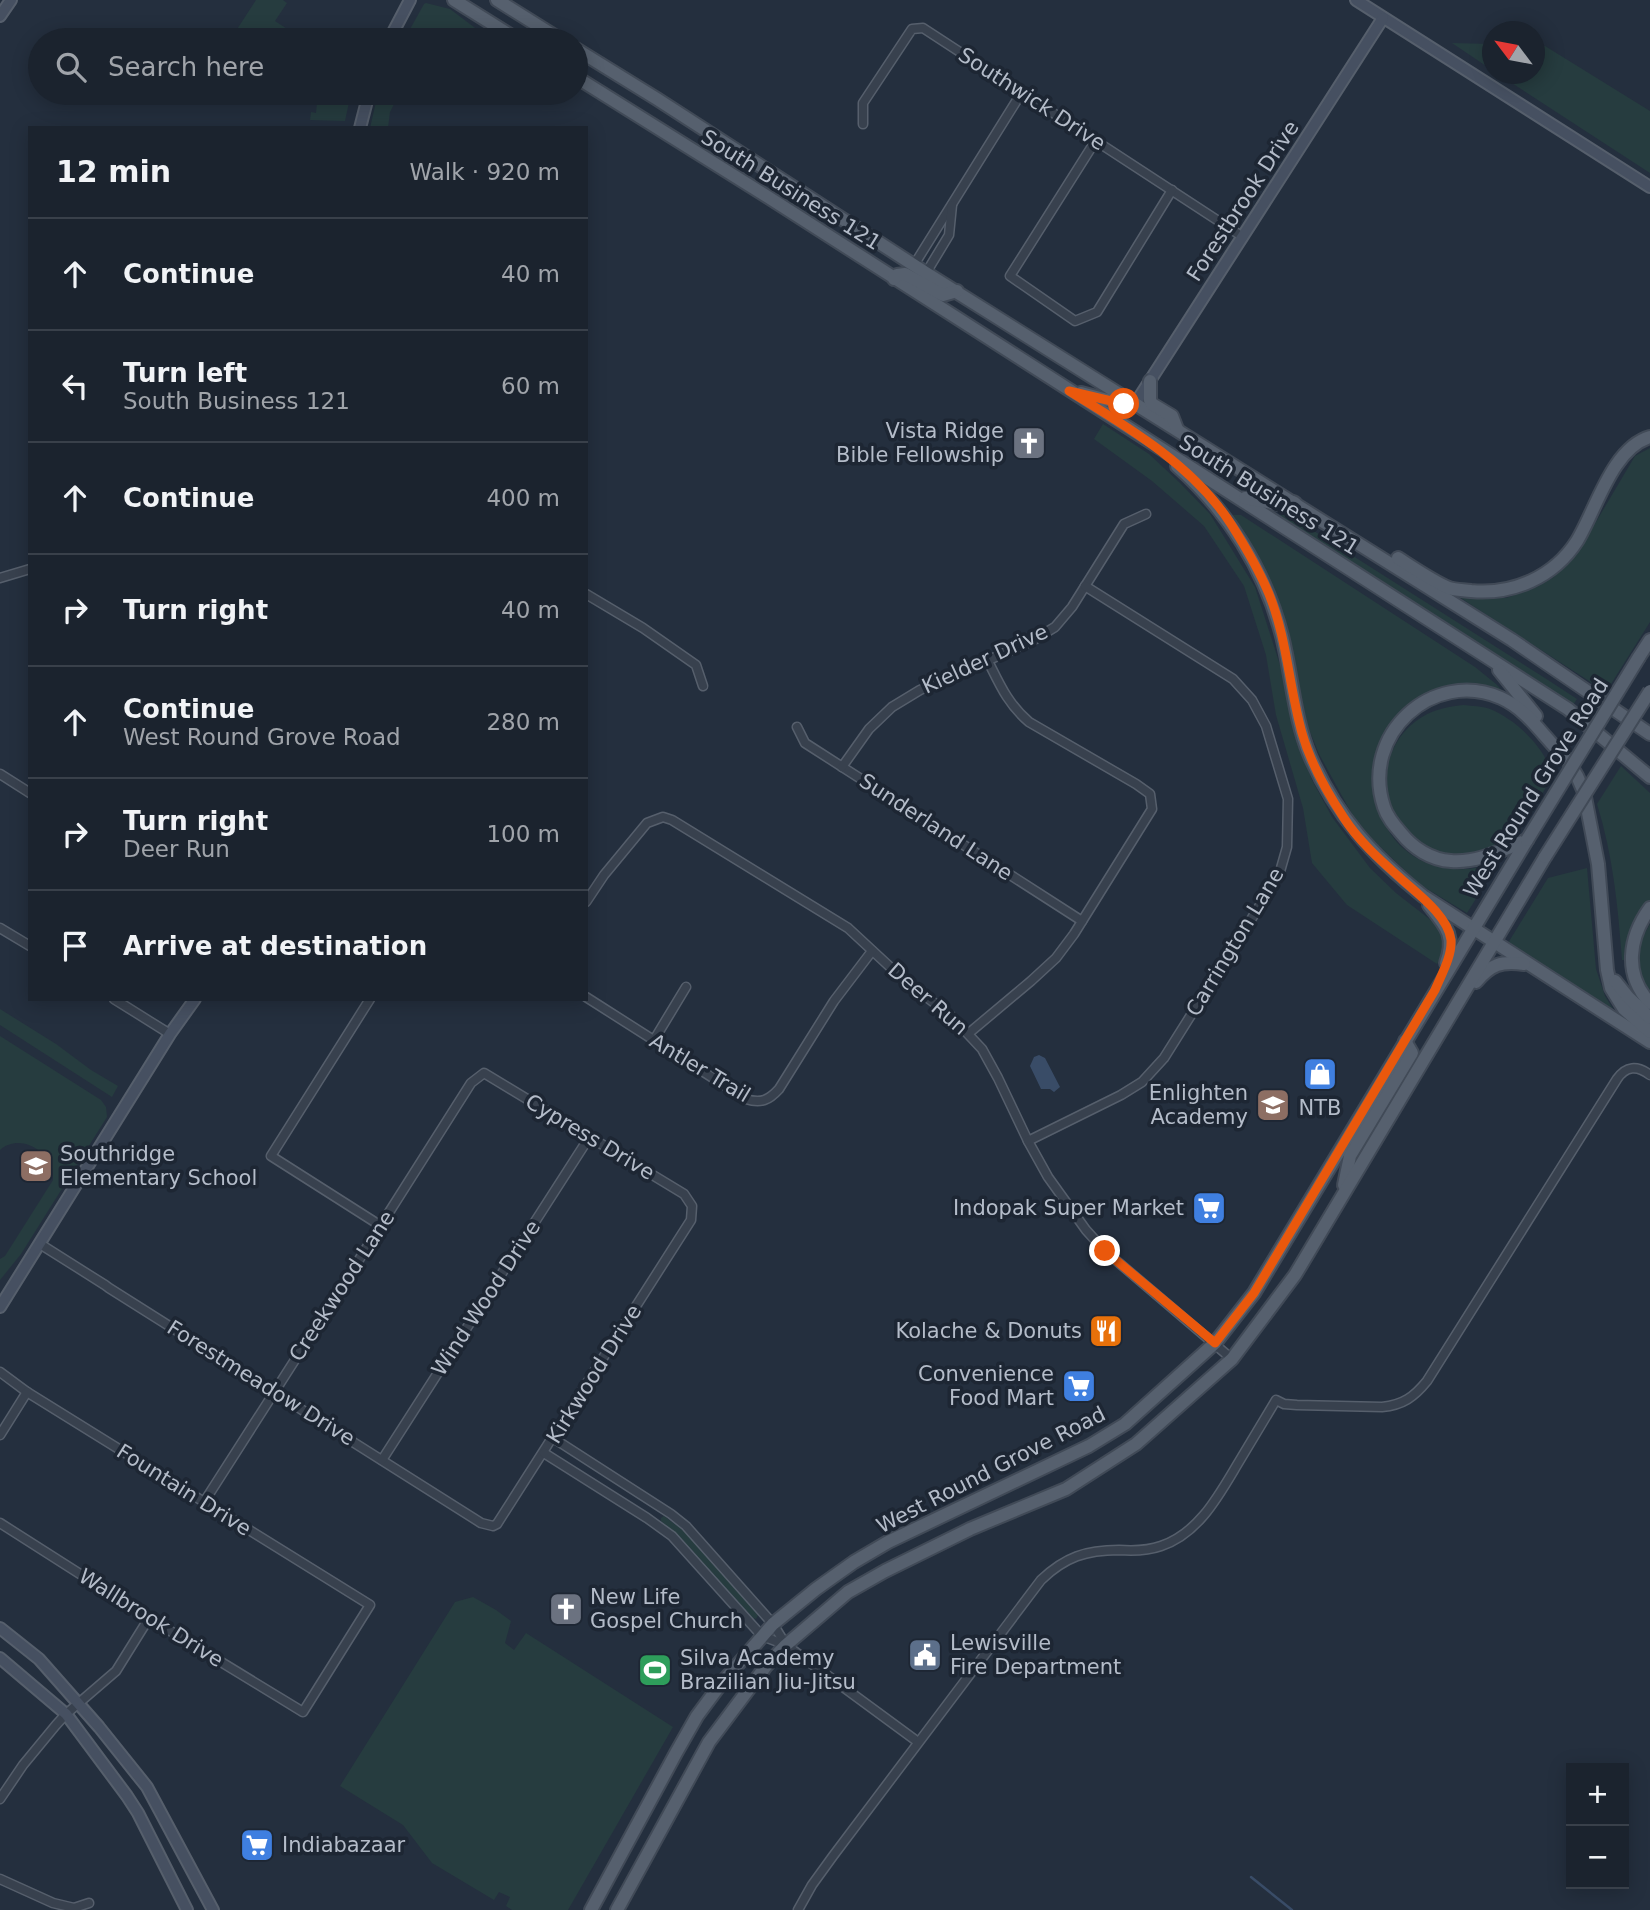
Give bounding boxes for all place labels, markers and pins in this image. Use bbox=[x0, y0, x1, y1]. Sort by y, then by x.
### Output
place label: Vista Ridge Bible Fellowship bbox=[836, 419, 1004, 467]
church icon: Vista Ridge Bible Fellowship bbox=[1010, 424, 1048, 462]
shop icon: NTB bbox=[1301, 1055, 1339, 1093]
place label: Enlighten Academy bbox=[1149, 1081, 1248, 1129]
school or university icon: Enlighten Academy bbox=[1254, 1086, 1292, 1124]
place label: NTB bbox=[1299, 1096, 1341, 1120]
place label: Southridge Elementary School bbox=[60, 1142, 257, 1190]
school or university icon: Southridge Elementary School bbox=[17, 1147, 55, 1185]
supermarket icon: Indopak Super Market bbox=[1190, 1189, 1228, 1227]
place label: Indopak Super Market bbox=[953, 1196, 1184, 1220]
restaurant icon: Kolache & Donuts bbox=[1087, 1312, 1125, 1350]
place label: Kolache & Donuts bbox=[895, 1319, 1082, 1343]
place label: Convenience Food Mart bbox=[918, 1362, 1054, 1410]
supermarket icon: Convenience Food Mart bbox=[1060, 1367, 1098, 1405]
place label: New Life Gospel Church bbox=[590, 1585, 743, 1633]
church icon: New Life Gospel Church bbox=[547, 1590, 585, 1628]
place label: Lewisville Fire Department bbox=[950, 1631, 1121, 1679]
public building icon: Lewisville Fire Department bbox=[906, 1636, 944, 1674]
place label: Silva Academy Brazilian Jiu-Jitsu bbox=[680, 1646, 856, 1694]
sports icon: Silva Academy Brazilian Jiu-Jitsu bbox=[636, 1651, 674, 1689]
supermarket icon: Indiabazaar bbox=[238, 1826, 276, 1864]
place label: Indiabazaar bbox=[282, 1833, 405, 1857]

